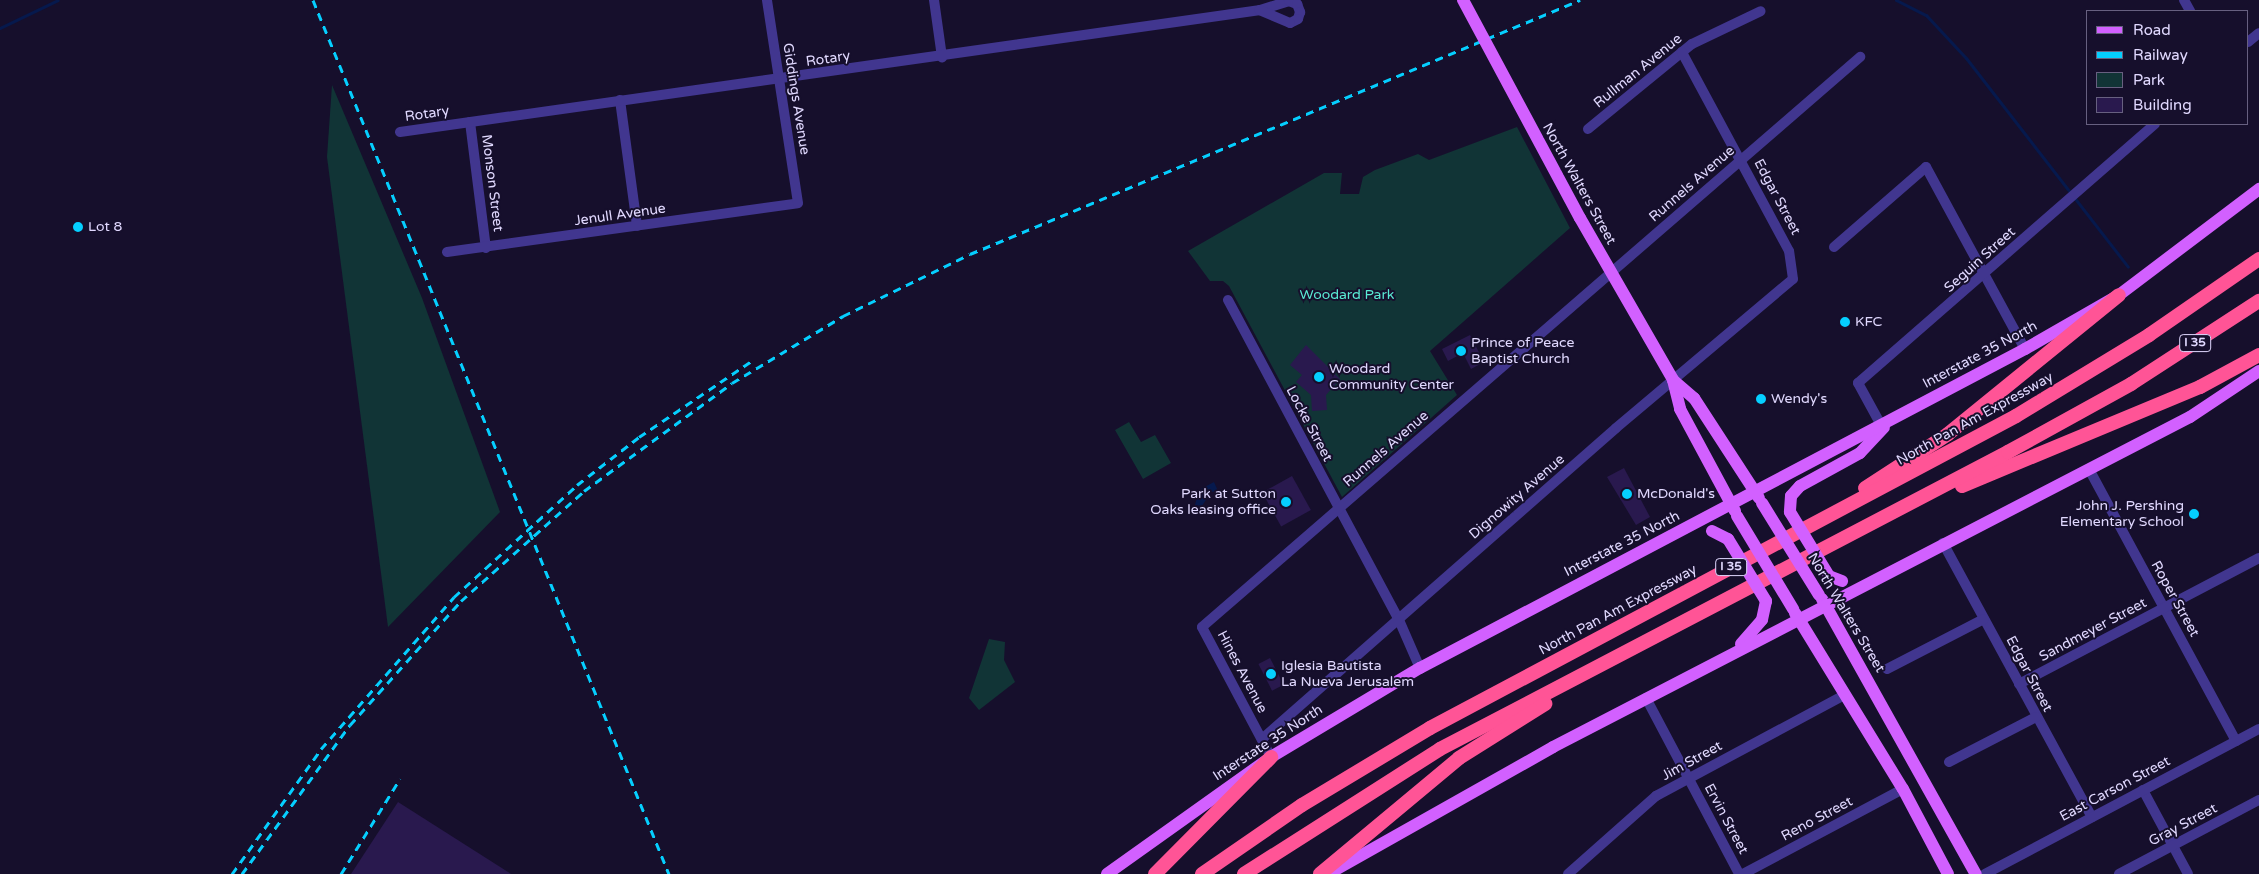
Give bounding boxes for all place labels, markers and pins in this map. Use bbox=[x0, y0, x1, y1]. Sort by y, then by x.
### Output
place label: Lot 8 bbox=[88, 219, 122, 235]
marker: Lot 8 bbox=[72, 221, 84, 233]
place label: KFC bbox=[1855, 314, 1882, 330]
marker: KFC bbox=[1839, 316, 1851, 328]
place label: Prince of Peace Baptist Church bbox=[1471, 335, 1574, 368]
marker: Prince of Peace Baptist Church bbox=[1455, 345, 1467, 357]
place label: Woodard Community Center bbox=[1329, 361, 1454, 394]
marker: Woodard Community Center bbox=[1313, 371, 1325, 383]
place label: Wendy's bbox=[1771, 391, 1827, 407]
marker: Wendy's bbox=[1755, 393, 1767, 405]
place label: Park at Sutton Oaks leasing office bbox=[1150, 486, 1276, 518]
place label: McDonald's bbox=[1637, 486, 1715, 502]
marker: McDonald's bbox=[1621, 488, 1633, 500]
marker: Park at Sutton Oaks leasing office bbox=[1280, 496, 1292, 508]
place label: John J. Pershing Elementary School bbox=[2060, 498, 2184, 530]
marker: John J. Pershing Elementary School bbox=[2188, 508, 2200, 520]
place label: Iglesia Bautista La Nueva Jerusalem bbox=[1281, 658, 1414, 690]
marker: Iglesia Bautista La Nueva Jerusalem bbox=[1265, 668, 1277, 680]

